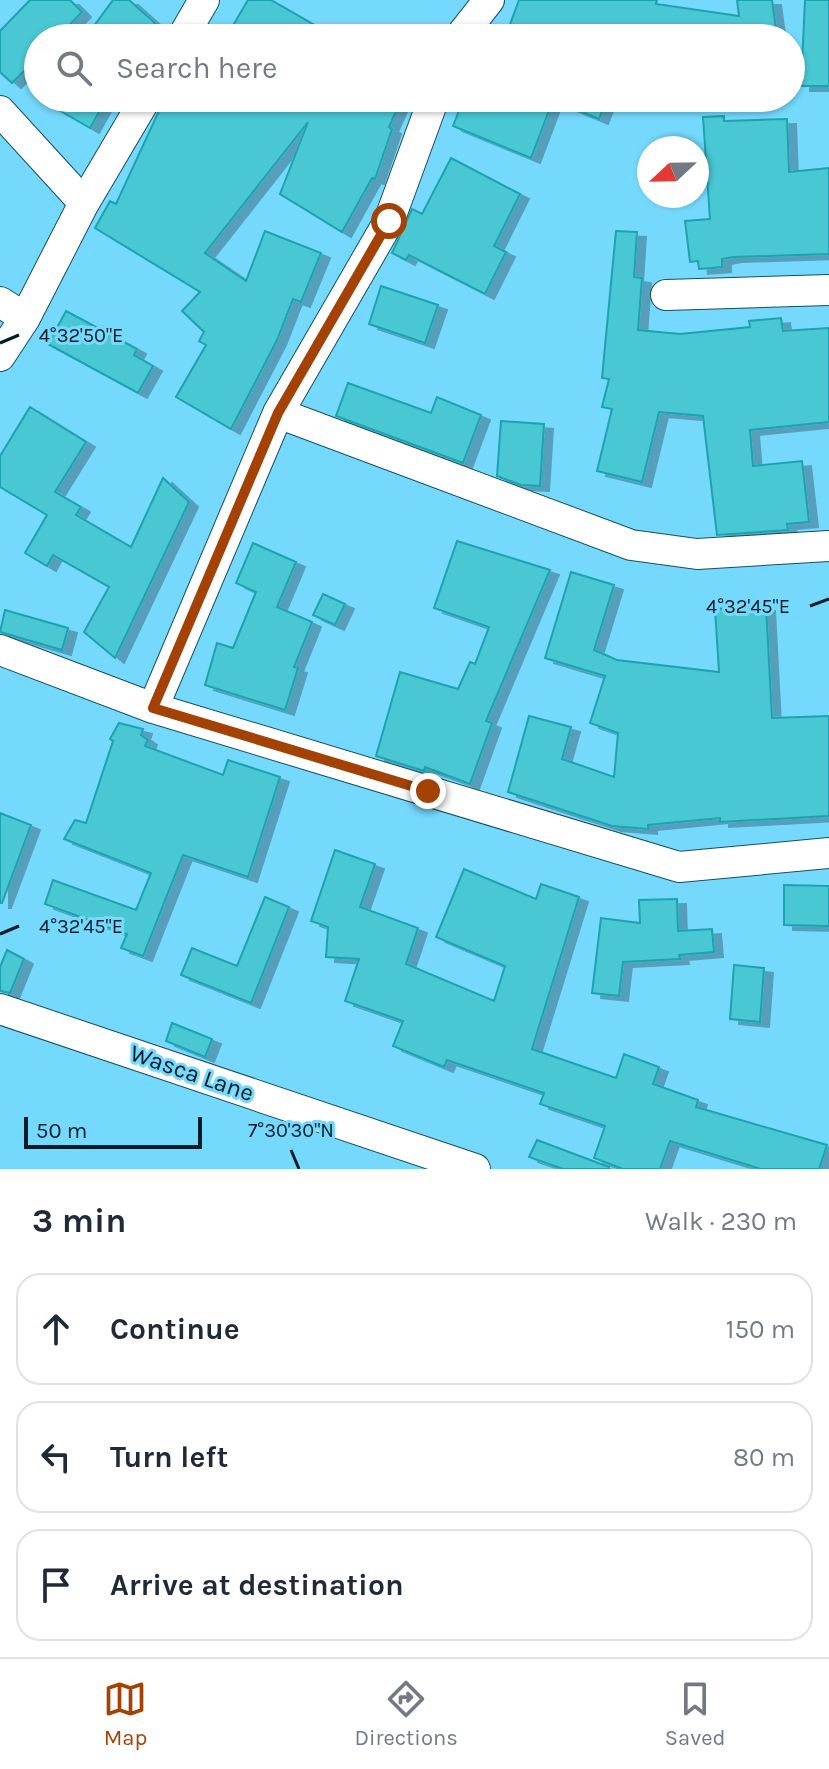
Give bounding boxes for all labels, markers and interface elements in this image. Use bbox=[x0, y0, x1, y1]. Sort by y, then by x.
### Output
search box bbox=[24, 24, 805, 112]
icon: search bbox=[52, 46, 96, 90]
text: Search here bbox=[116, 50, 277, 86]
north arrow bbox=[637, 136, 709, 208]
route start bbox=[371, 203, 407, 239]
text: 4°32'50"E bbox=[39, 324, 123, 347]
text: 4°32'45"E bbox=[706, 595, 790, 618]
route end bbox=[410, 773, 446, 809]
text: 4°32'45"E bbox=[39, 915, 123, 938]
street label: Wasca Lane bbox=[126, 1039, 258, 1107]
scale bar bbox=[24, 1113, 202, 1149]
text: 50 m bbox=[36, 1118, 87, 1144]
text: 7°30'30"N bbox=[248, 1119, 334, 1142]
text: 3 min bbox=[32, 1201, 126, 1241]
text: Walk · 230 m bbox=[645, 1206, 797, 1237]
icon: ahead bbox=[34, 1307, 78, 1351]
text: Continue bbox=[110, 1311, 240, 1347]
text: 150 m bbox=[726, 1314, 795, 1345]
icon: left bbox=[34, 1435, 78, 1479]
text: Turn left bbox=[110, 1439, 228, 1475]
text: 80 m bbox=[733, 1442, 795, 1473]
icon: arrive bbox=[34, 1563, 78, 1607]
text: Arrive at destination bbox=[110, 1567, 404, 1603]
tab: Map bbox=[103, 1677, 147, 1751]
tab: Directions bbox=[354, 1677, 458, 1751]
tab: Saved bbox=[665, 1677, 726, 1751]

